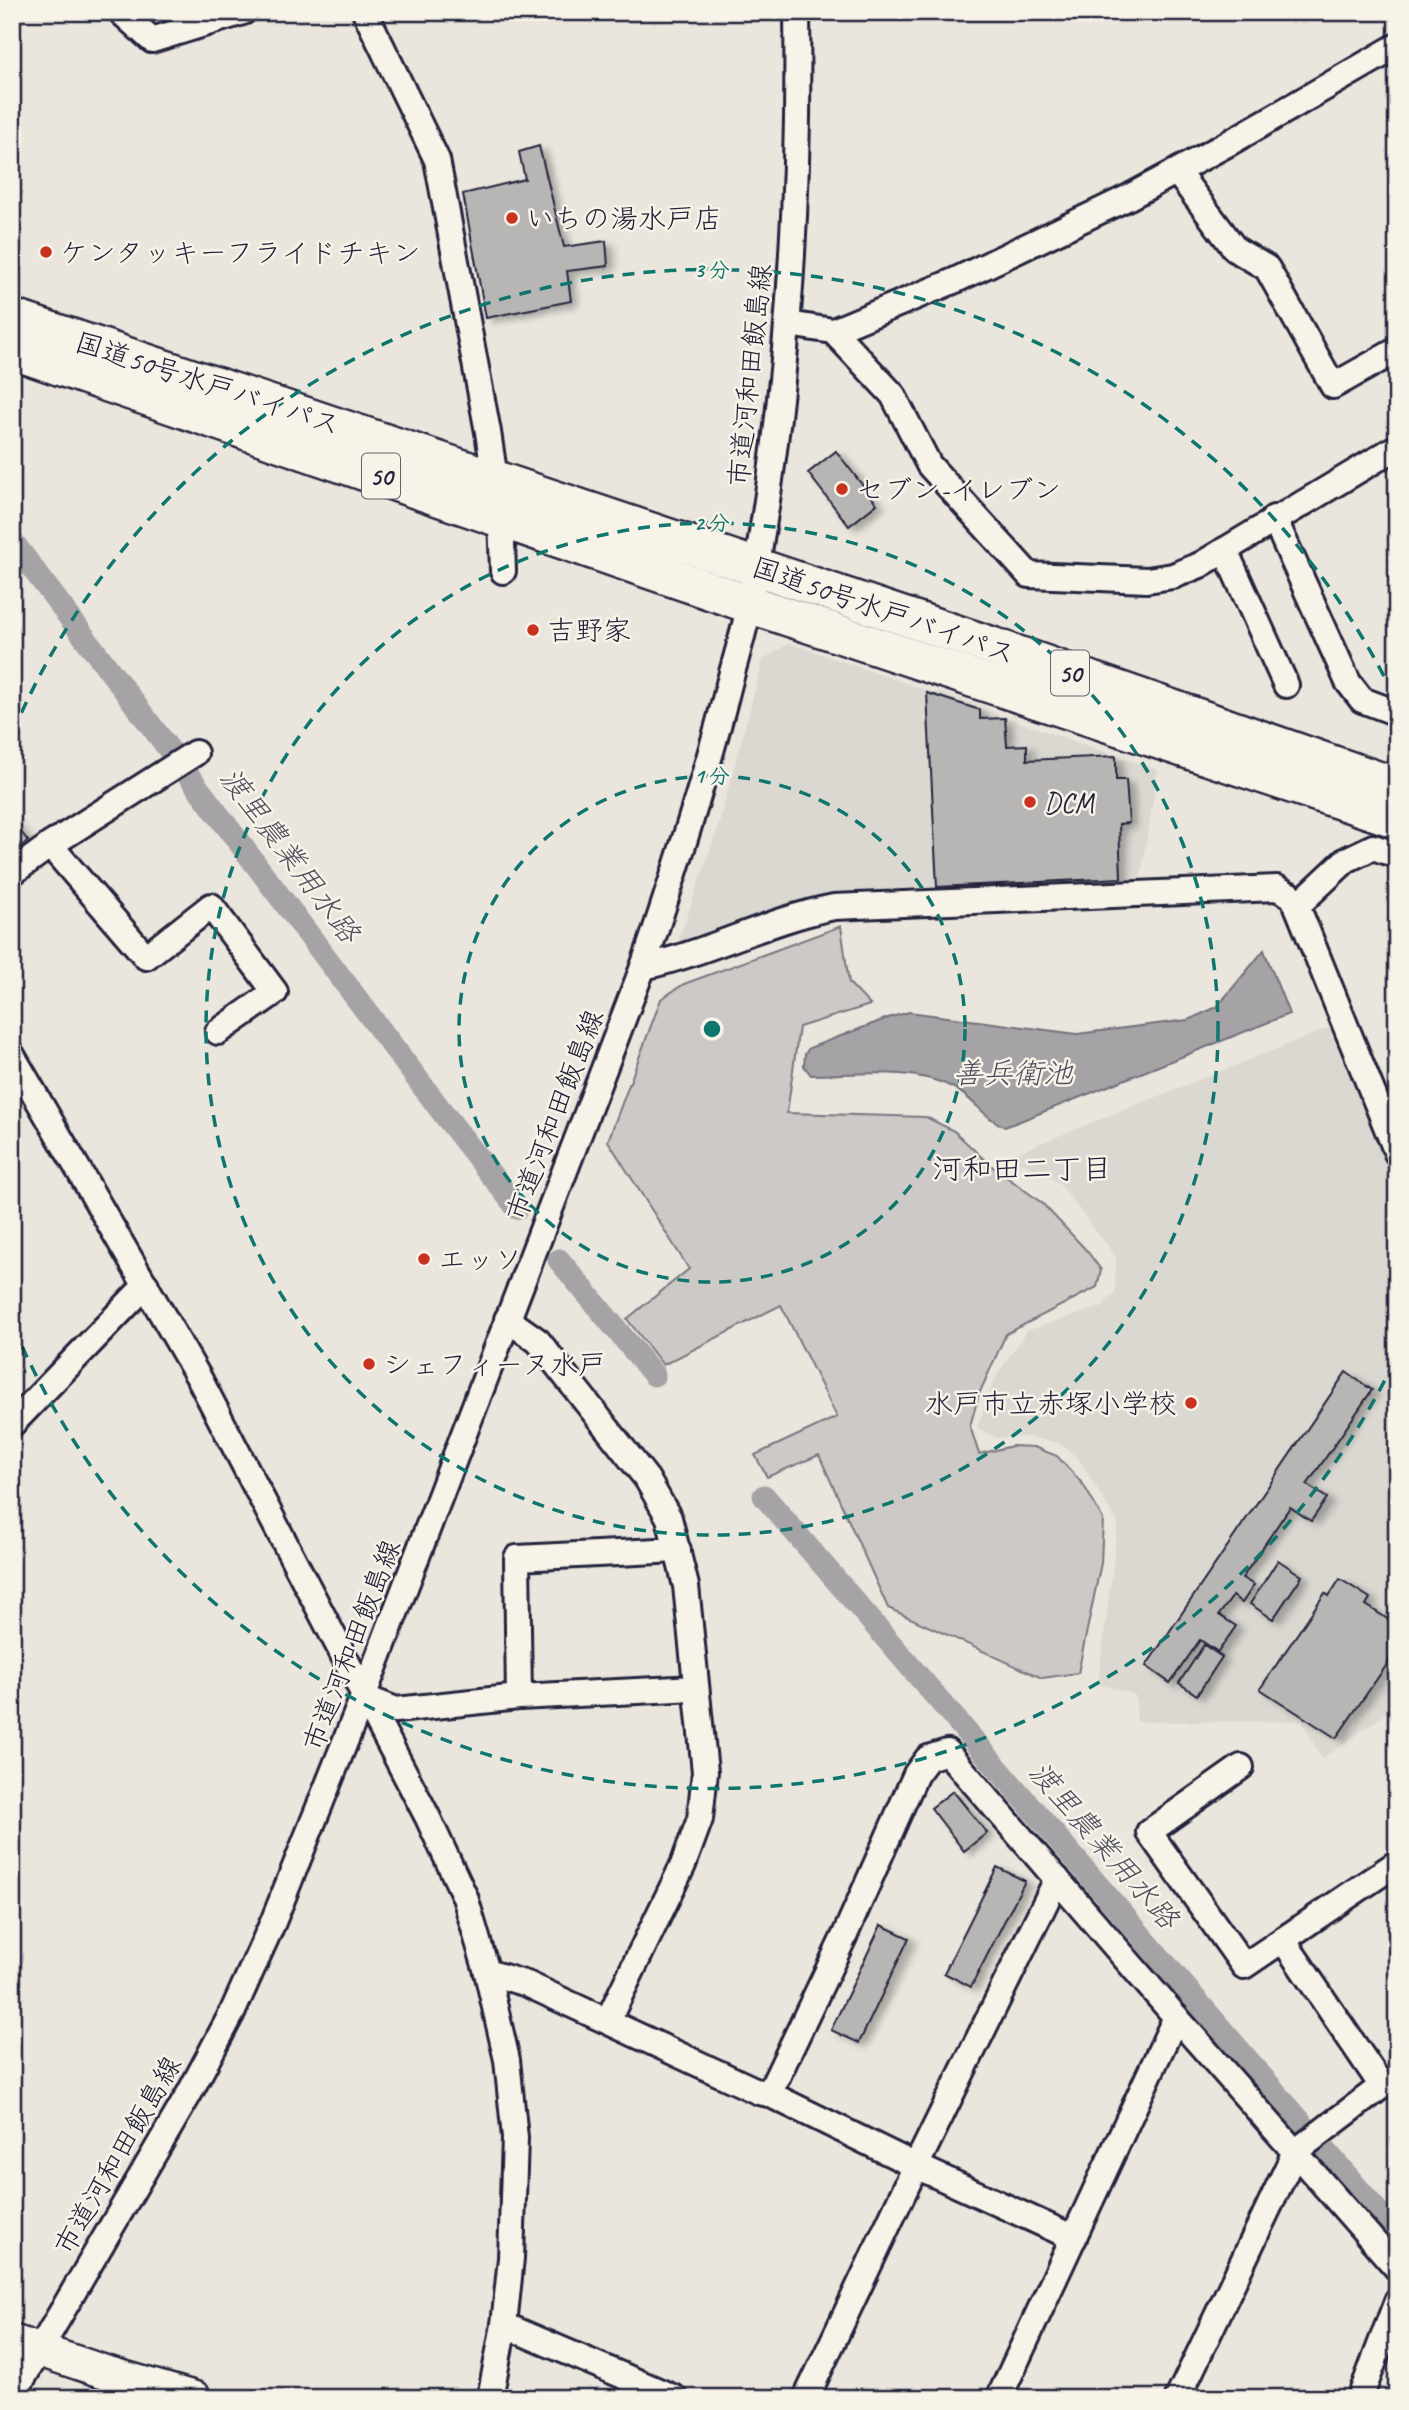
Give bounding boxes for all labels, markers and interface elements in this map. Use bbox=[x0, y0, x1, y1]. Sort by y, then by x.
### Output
place label: いちの湯水戸店 bbox=[526, 201, 722, 236]
marker: いちの湯水戸店 bbox=[504, 210, 520, 226]
place label: ケンタッキーフライドチキン bbox=[60, 235, 421, 270]
marker: ケンタッキーフライドチキン bbox=[38, 244, 54, 260]
text: 3 分 bbox=[694, 257, 730, 283]
street label: 市道河和田飯島線 bbox=[720, 262, 779, 488]
street label: 国道50号水戸バイパス bbox=[71, 324, 345, 443]
road number: 50 bbox=[362, 454, 400, 498]
place label: セブン-イレブン bbox=[856, 472, 1061, 507]
marker: セブン-イレブン bbox=[834, 481, 850, 497]
text: 2 分 bbox=[694, 510, 730, 536]
street label: 国道50号水戸バイパス bbox=[747, 549, 1020, 672]
place label: 吉野家 bbox=[547, 613, 631, 648]
marker: 吉野家 bbox=[525, 622, 541, 638]
road number: 50 bbox=[1051, 650, 1089, 695]
water label: 渡里農業用水路 bbox=[212, 760, 370, 952]
text: 1 分 bbox=[694, 763, 730, 789]
place label: DCM bbox=[1044, 785, 1096, 820]
marker: DCM bbox=[1022, 794, 1038, 810]
street label: 市道河和田飯島線 bbox=[498, 1004, 611, 1226]
centre of rings bbox=[700, 1017, 724, 1041]
water label: 善兵衛池 bbox=[953, 1054, 1074, 1092]
district label: 河和田二丁目 bbox=[932, 1150, 1112, 1188]
place label: エッソ bbox=[438, 1242, 522, 1277]
marker: エッソ bbox=[416, 1251, 432, 1267]
place label: シェフィーヌ水戸 bbox=[383, 1347, 606, 1382]
marker: シェフィーヌ水戸 bbox=[361, 1356, 377, 1372]
place label: 水戸市立赤塚小学校 bbox=[925, 1386, 1177, 1421]
marker: 水戸市立赤塚小学校 bbox=[1183, 1395, 1199, 1411]
street label: 市道河和田飯島線 bbox=[295, 1534, 408, 1756]
water label: 渡里農業用水路 bbox=[1021, 1753, 1189, 1938]
street label: 市道河和田飯島線 bbox=[46, 2049, 189, 2261]

